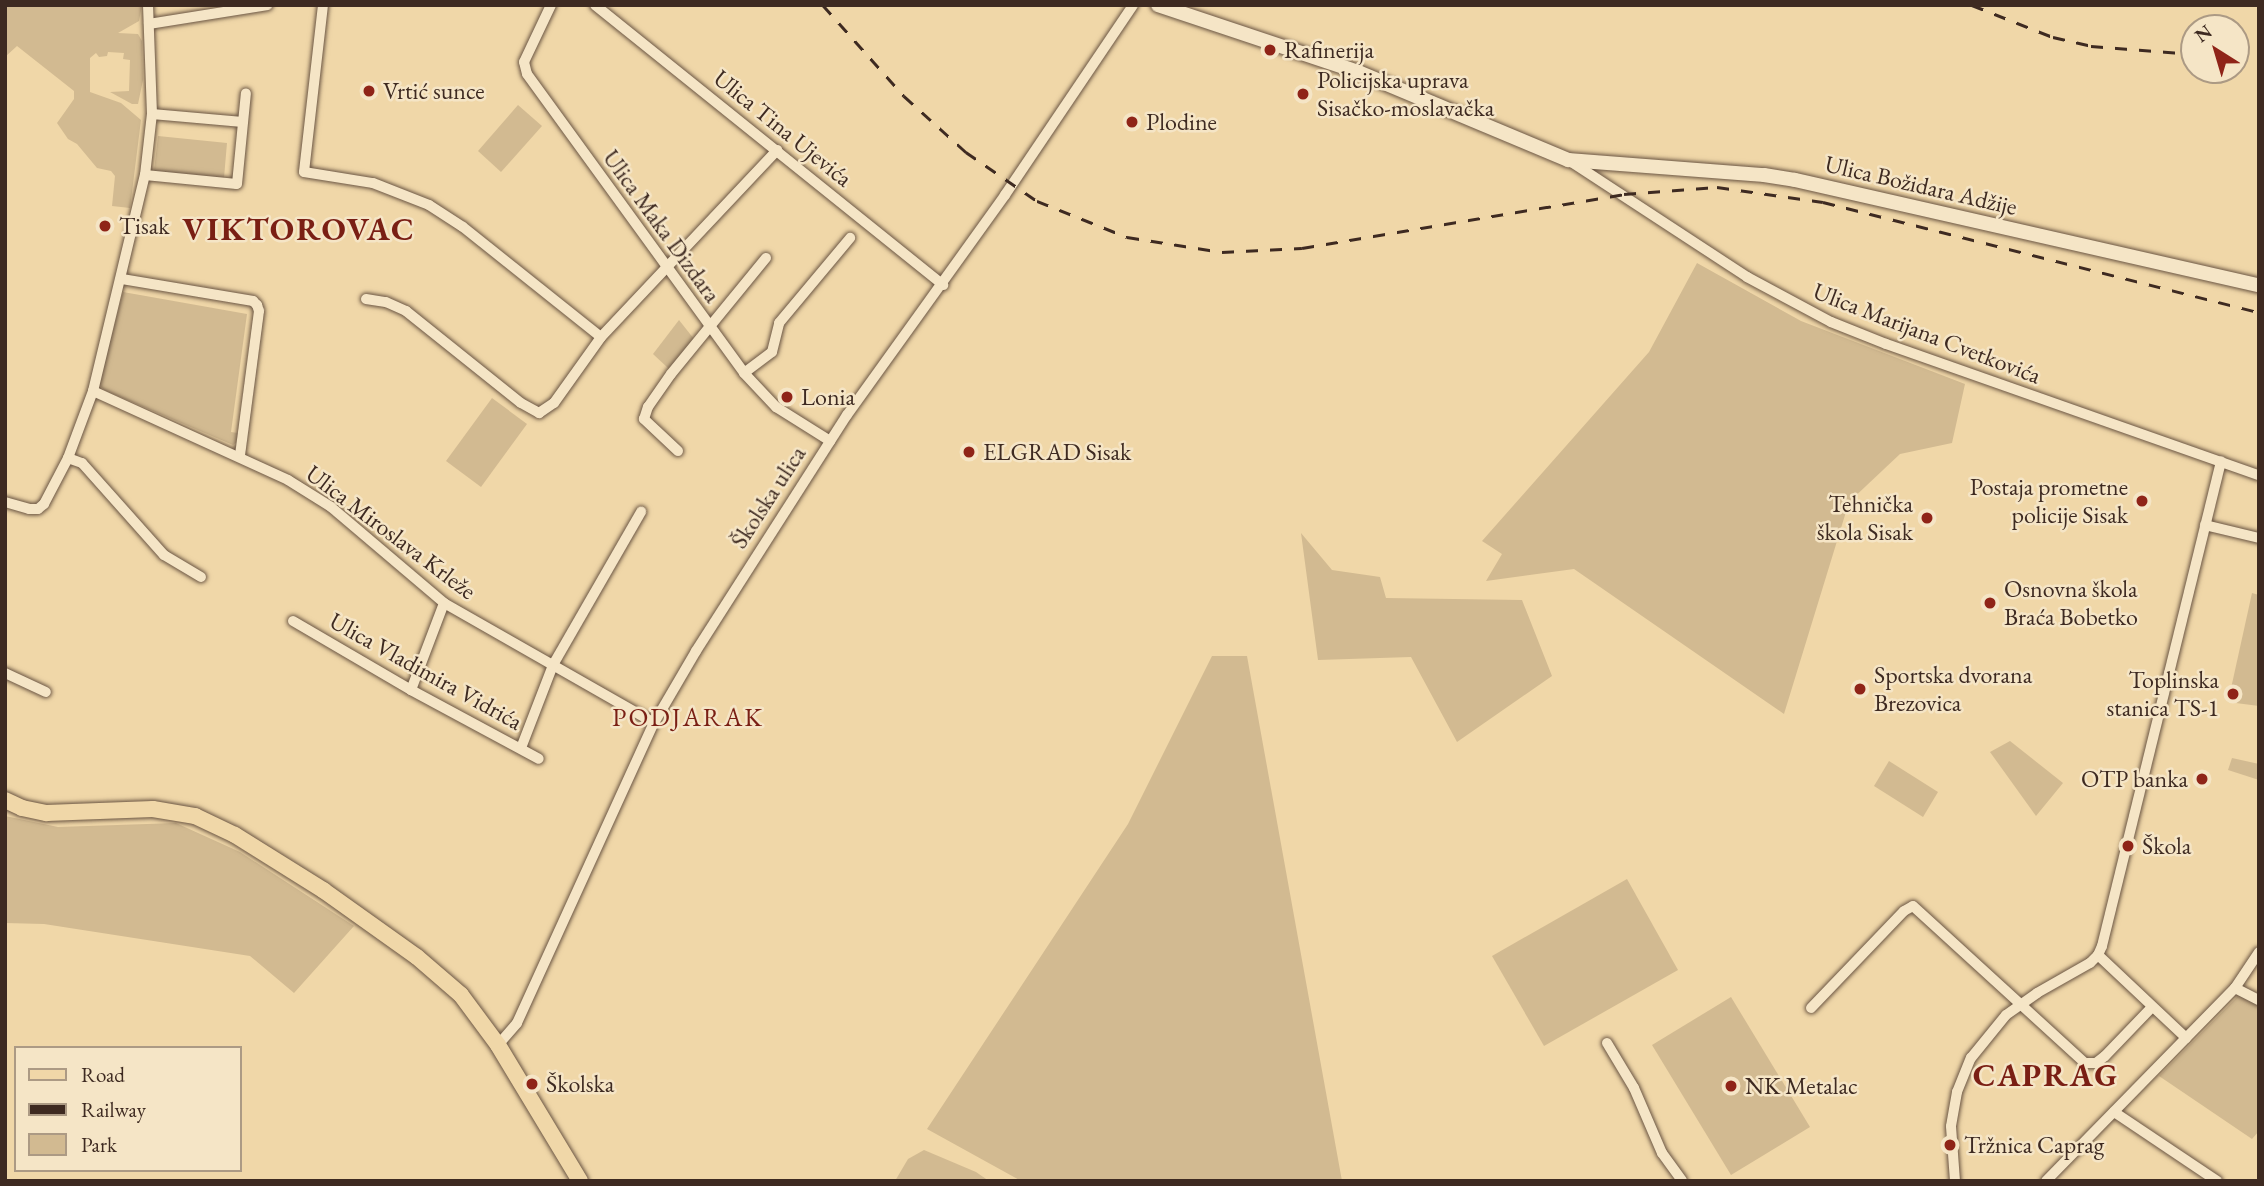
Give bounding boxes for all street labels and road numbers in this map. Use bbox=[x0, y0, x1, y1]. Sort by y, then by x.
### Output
street label: Ulica Tina Ujevića bbox=[708, 63, 858, 193]
street label: Ulica Maka Dizdara bbox=[597, 144, 727, 308]
street label: Ulica Božidara Adžije bbox=[1822, 149, 2020, 221]
street label: Ulica Marijana Cvetkovića bbox=[1809, 276, 2045, 390]
street label: Školska ulica bbox=[724, 440, 812, 554]
street label: Ulica Miroslava Krleže bbox=[300, 459, 482, 605]
street label: Ulica Vladimira Vidrića bbox=[325, 606, 527, 736]

